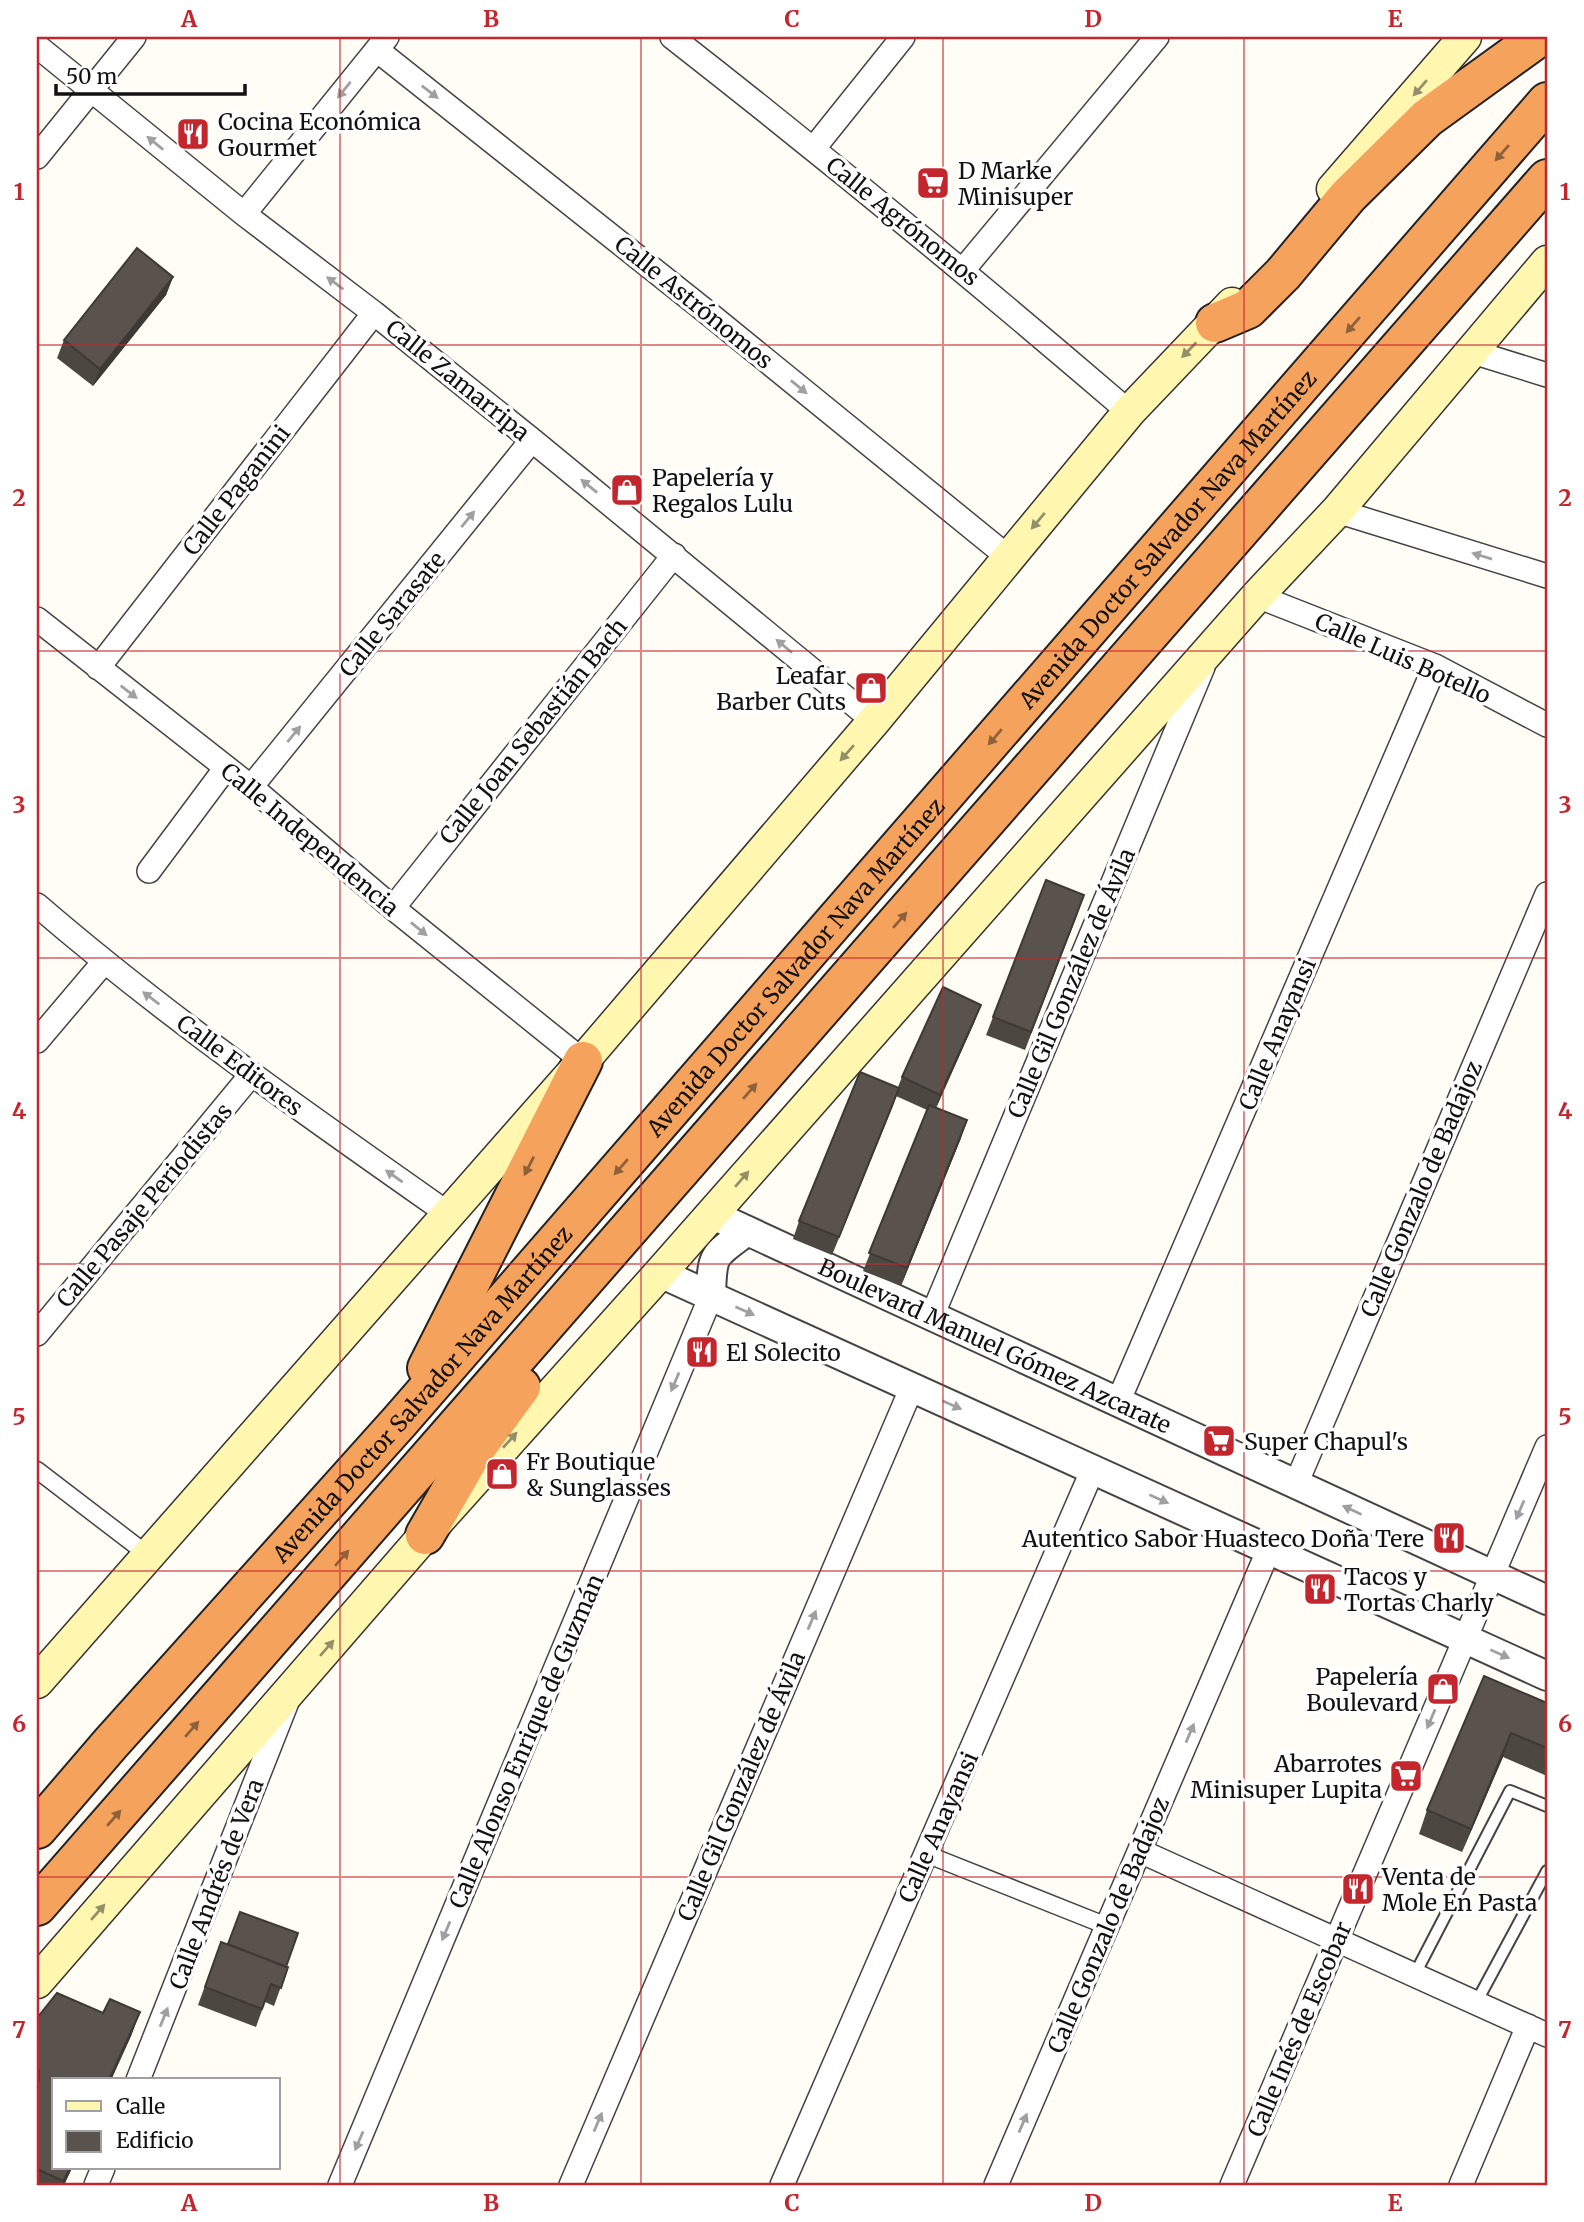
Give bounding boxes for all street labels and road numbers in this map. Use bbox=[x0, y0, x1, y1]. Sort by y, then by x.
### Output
street label: Calle Agrónomos bbox=[821, 150, 985, 292]
street label: Calle Astrónomos bbox=[609, 229, 779, 375]
street label: Calle Zamarripa bbox=[380, 313, 536, 447]
street label: Avenida Doctor Salvador Nava Martínez bbox=[1011, 364, 1322, 715]
street label: Calle Paganini bbox=[176, 419, 296, 561]
street label: Calle Sarasate bbox=[333, 546, 451, 682]
street label: Calle Luis Botello bbox=[1311, 606, 1495, 710]
street label: Calle Joan Sebastián Bach bbox=[433, 612, 633, 850]
street label: Calle Independencia bbox=[215, 756, 405, 922]
street label: Avenida Doctor Salvador Nava Martínez bbox=[639, 792, 950, 1143]
street label: Calle Gil González de Ávila bbox=[1001, 844, 1141, 1122]
street label: Calle Anayansi bbox=[1232, 954, 1322, 1114]
street label: Calle Editores bbox=[171, 1008, 309, 1122]
street label: Calle Gonzalo de Badajoz bbox=[1354, 1057, 1488, 1321]
street label: Calle Pasaje Periodistas bbox=[50, 1097, 238, 1313]
street label: Avenida Doctor Salvador Nava Martínez bbox=[265, 1219, 578, 1569]
street label: Boulevard Manuel Gómez Azcarate bbox=[814, 1251, 1176, 1439]
street label: Calle Alonso Enrique de Guzmán bbox=[442, 1570, 610, 1912]
street label: Calle Gil González de Ávila bbox=[671, 1647, 811, 1925]
street label: Calle Anayansi bbox=[892, 1747, 984, 1907]
street label: Calle Andrés de Vera bbox=[162, 1774, 270, 1994]
street label: Calle Gonzalo de Badajoz bbox=[1041, 1793, 1175, 2057]
street label: Calle Inés de Escobar bbox=[1241, 1917, 1357, 2141]

